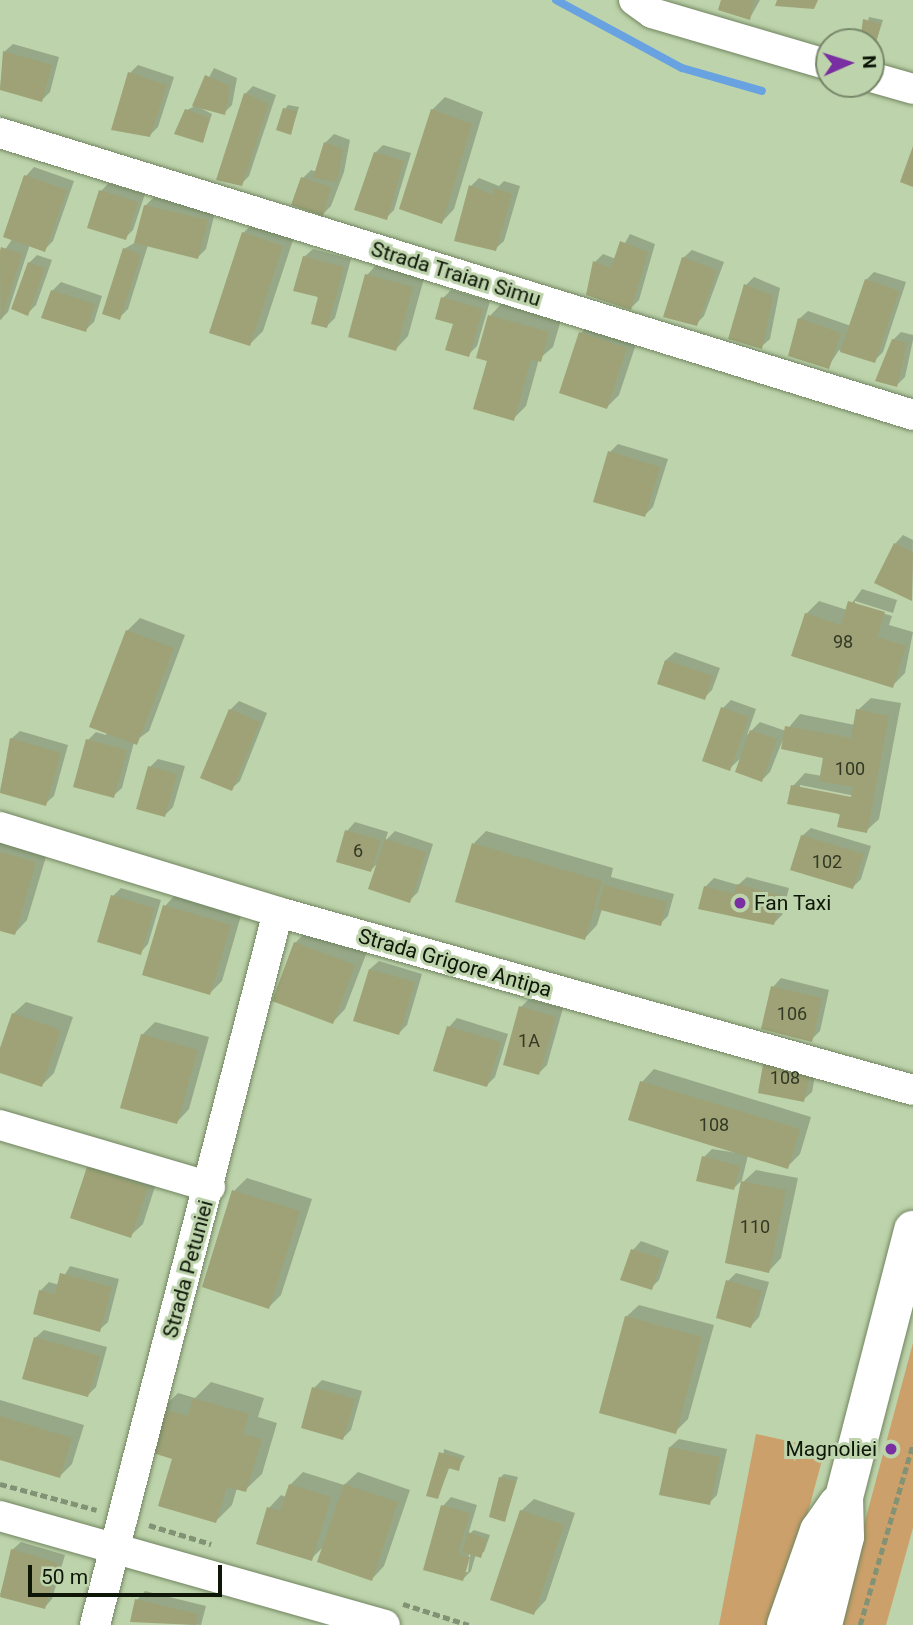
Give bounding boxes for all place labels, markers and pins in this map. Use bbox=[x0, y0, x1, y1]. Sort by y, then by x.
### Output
place label: Fan Taxi bbox=[754, 890, 832, 916]
marker: Fan Taxi bbox=[732, 895, 748, 911]
place label: Magnoliei bbox=[785, 1436, 877, 1462]
marker: Magnoliei bbox=[883, 1441, 899, 1457]

